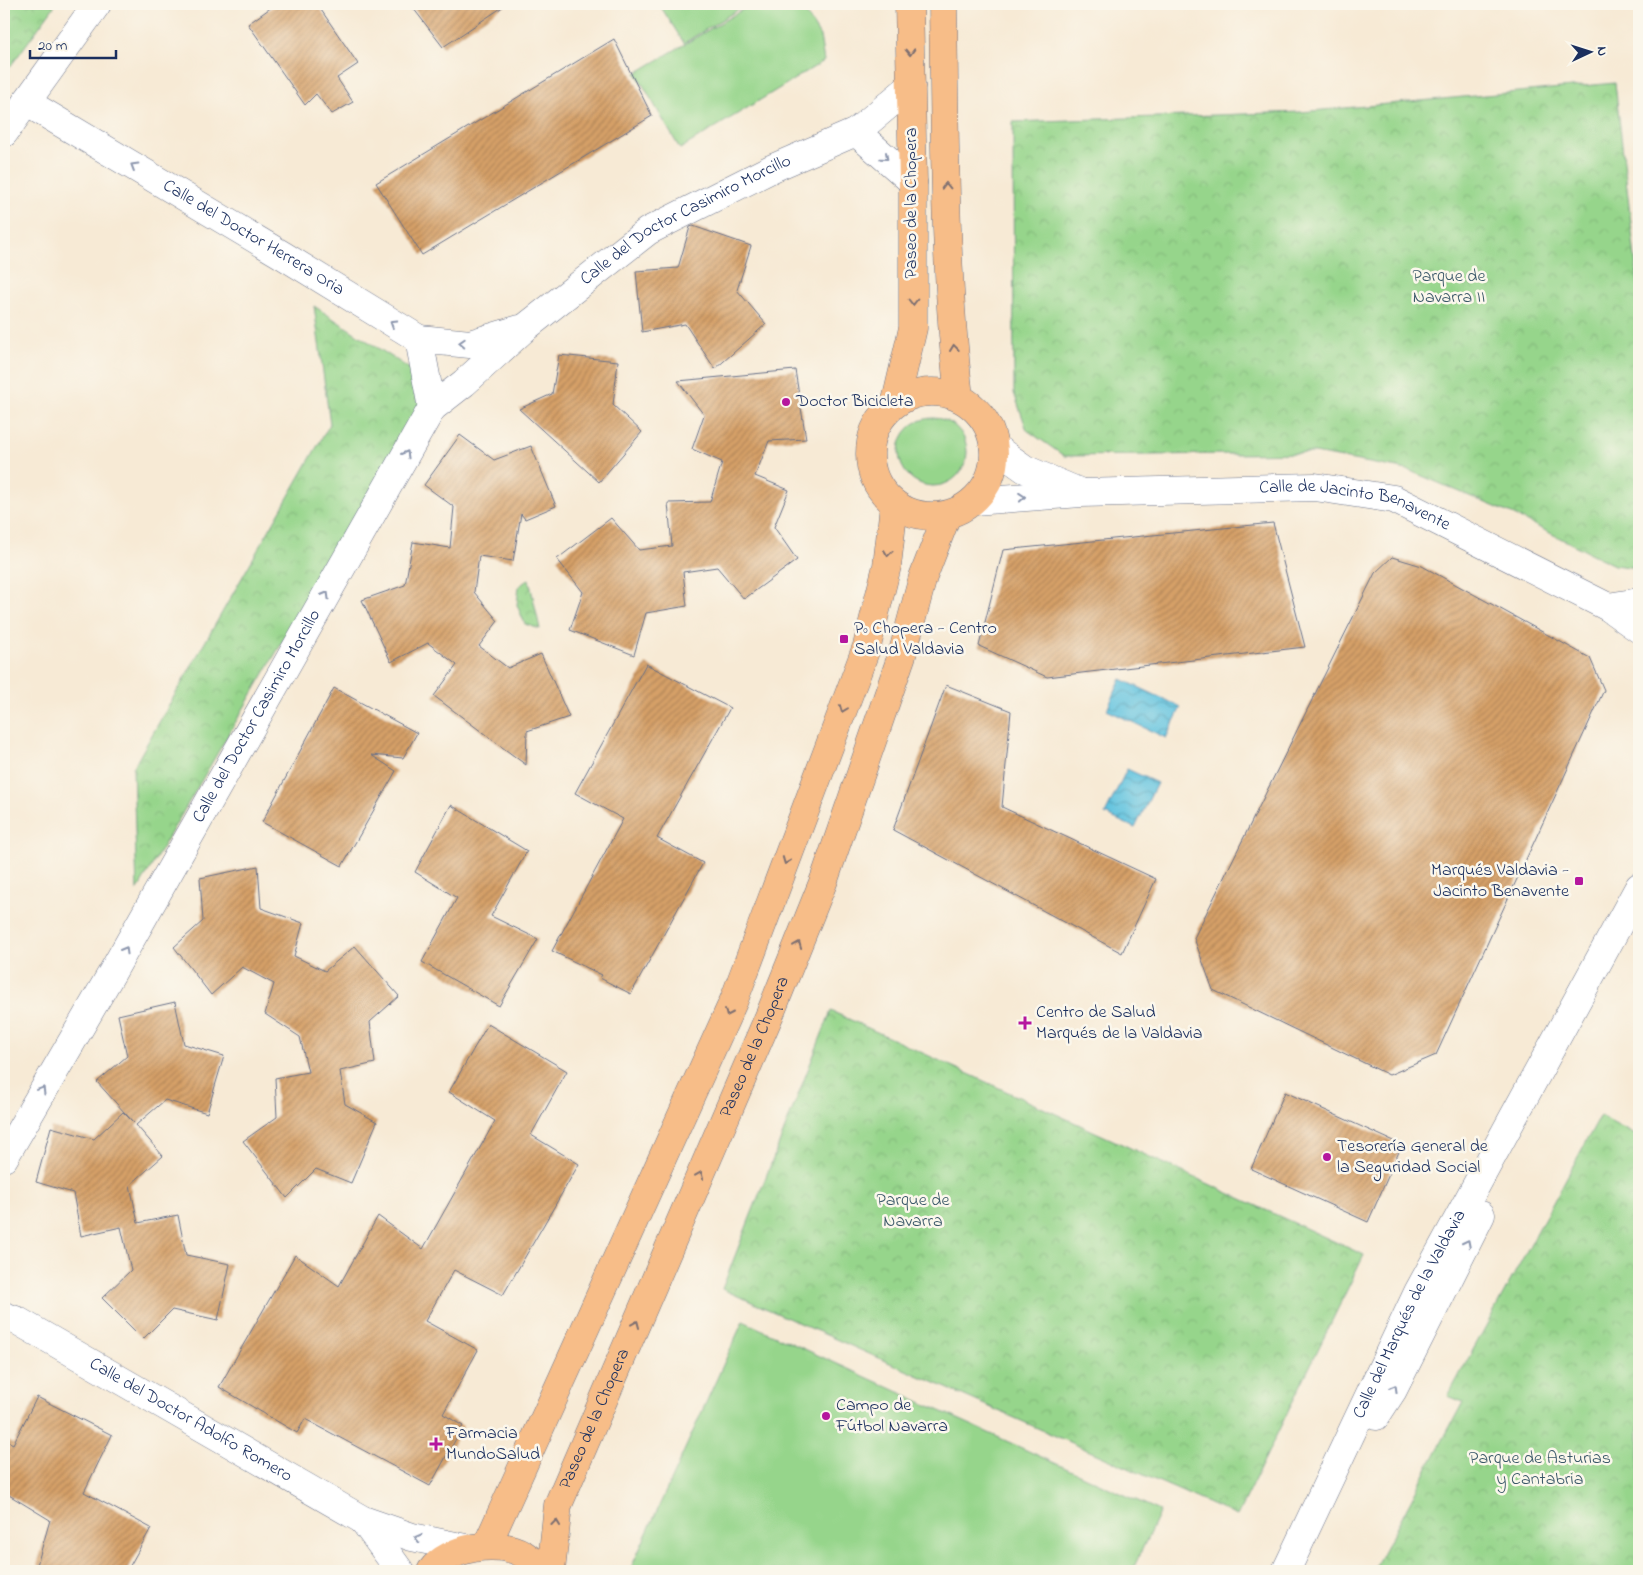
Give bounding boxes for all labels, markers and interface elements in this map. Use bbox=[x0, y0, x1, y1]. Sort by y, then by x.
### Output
scale bar bbox=[30, 28, 116, 60]
north arrow bbox=[1566, 28, 1616, 78]
text: 20 m bbox=[38, 35, 68, 57]
text: N bbox=[1591, 46, 1612, 57]
one-way arrow bbox=[905, 49, 915, 57]
street label: Paseo de la Chopera bbox=[899, 127, 925, 279]
street label: Calle del Doctor Casimiro Morcillo bbox=[575, 149, 795, 292]
one-way arrow bbox=[879, 151, 888, 160]
one-way arrow bbox=[130, 163, 139, 173]
street label: Calle del Doctor Herrera Oria bbox=[158, 173, 349, 303]
one-way arrow bbox=[941, 182, 952, 190]
park label: Parque de Navarra II bbox=[1412, 264, 1486, 311]
one-way arrow bbox=[908, 299, 918, 307]
one-way arrow bbox=[389, 320, 398, 329]
one-way arrow bbox=[458, 337, 466, 348]
one-way arrow bbox=[949, 344, 959, 353]
place label: Doctor Bicicleta bbox=[795, 389, 914, 415]
marker: Doctor Bicicleta bbox=[780, 396, 792, 408]
one-way arrow bbox=[399, 450, 409, 459]
street label: Calle de Jacinto Benavente bbox=[1259, 474, 1455, 539]
one-way arrow bbox=[1019, 492, 1027, 503]
one-way arrow bbox=[883, 550, 894, 558]
one-way arrow bbox=[319, 592, 329, 601]
street label: Calle del Doctor Casimiro Morcillo bbox=[186, 605, 328, 828]
place label: Pº Chopera - Centro Salud Valdavia bbox=[854, 616, 997, 663]
marker: Pº Chopera - Centro Salud Valdavia bbox=[838, 633, 850, 645]
one-way arrow bbox=[839, 704, 850, 713]
one-way arrow bbox=[782, 856, 792, 865]
place label: Marqués Valdavia - Jacinto Benavente bbox=[1431, 858, 1570, 905]
marker: Marqués Valdavia - Jacinto Benavente bbox=[1573, 875, 1585, 887]
one-way arrow bbox=[792, 941, 802, 949]
one-way arrow bbox=[119, 946, 129, 955]
street label: Paseo de la Chopera bbox=[714, 973, 797, 1122]
place label: Centro de Salud Marqués de la Valdavia bbox=[1036, 1000, 1203, 1047]
one-way arrow bbox=[724, 1008, 734, 1017]
marker: Centro de Salud Marqués de la Valdavia bbox=[1018, 1016, 1032, 1030]
one-way arrow bbox=[36, 1086, 46, 1095]
place label: Tesorería General de la Seguridad Social bbox=[1337, 1134, 1489, 1182]
marker: Tesorería General de la Seguridad Social bbox=[1321, 1151, 1333, 1163]
one-way arrow bbox=[694, 1171, 705, 1180]
park label: Parque de Navarra bbox=[876, 1188, 950, 1235]
street label: Calle del Marqués de la Valdavia bbox=[1347, 1205, 1473, 1423]
one-way arrow bbox=[1461, 1240, 1471, 1249]
one-way arrow bbox=[630, 1320, 640, 1329]
street label: Paseo de la Chopera bbox=[553, 1344, 637, 1494]
street label: Calle del Doctor Adolfo Romero bbox=[84, 1352, 297, 1489]
one-way arrow bbox=[1387, 1385, 1397, 1394]
place label: Campo de Fútbol Navarra bbox=[835, 1393, 948, 1440]
marker: Campo de Fútbol Navarra bbox=[820, 1410, 832, 1422]
place label: Farmacia MundoSalud bbox=[445, 1421, 540, 1468]
marker: Farmacia MundoSalud bbox=[430, 1438, 442, 1450]
park label: Parque de Asturias y Cantabria bbox=[1469, 1446, 1611, 1493]
one-way arrow bbox=[550, 1518, 561, 1526]
one-way arrow bbox=[413, 1533, 422, 1544]

